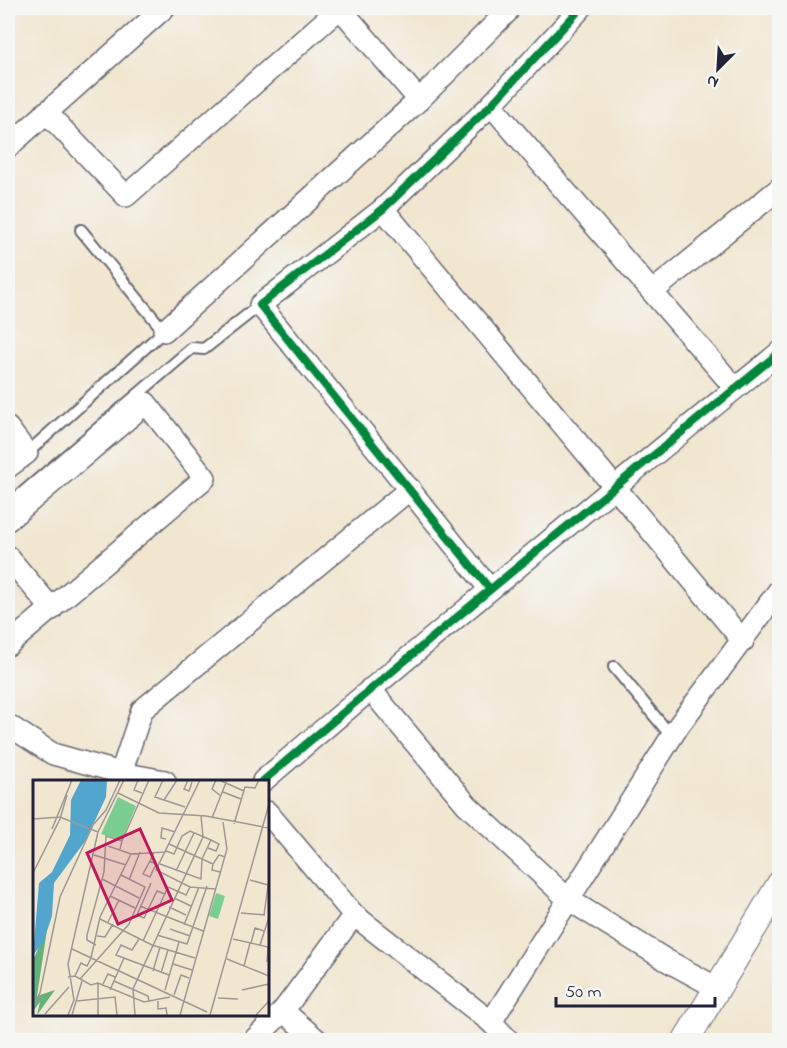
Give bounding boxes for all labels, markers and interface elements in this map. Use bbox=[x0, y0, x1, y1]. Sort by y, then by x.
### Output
north arrow bbox=[688, 39, 748, 99]
text: N bbox=[703, 68, 723, 94]
inset map bbox=[33, 780, 268, 1015]
scale bar bbox=[556, 970, 715, 1008]
text: 50 m bbox=[565, 980, 602, 1006]

